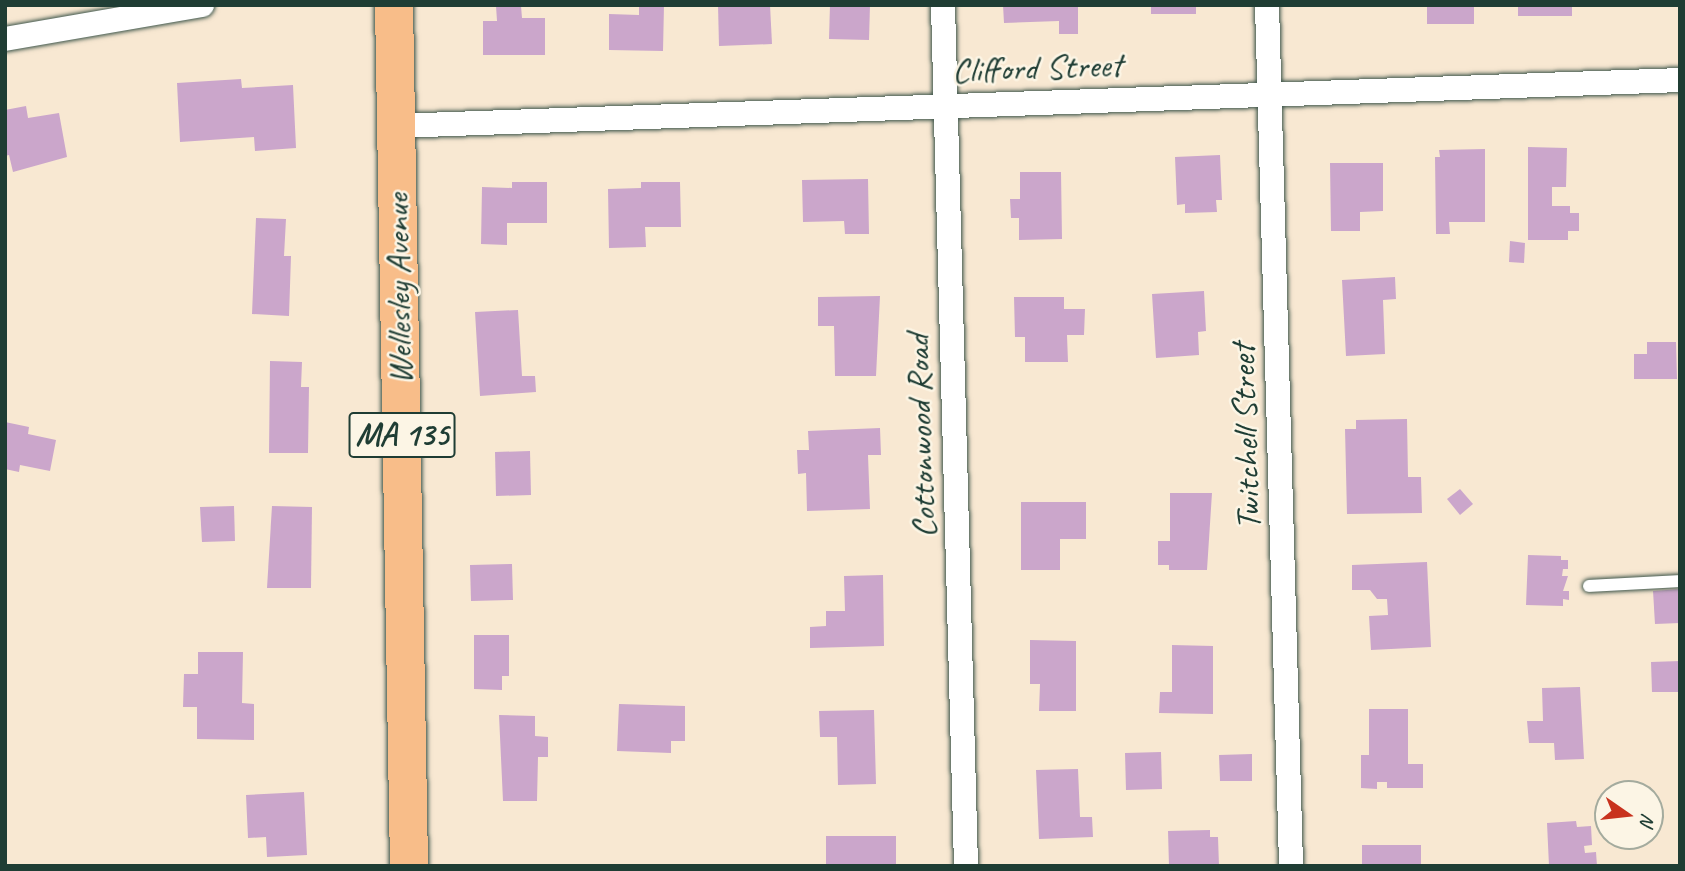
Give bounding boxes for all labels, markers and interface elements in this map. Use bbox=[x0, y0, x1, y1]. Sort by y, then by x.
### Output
street label: Clifford Street bbox=[951, 44, 1123, 92]
street label: Wellesley Avenue bbox=[376, 193, 422, 385]
street label: Cottonwood Road bbox=[896, 333, 946, 539]
street label: Twitchell Street bbox=[1222, 343, 1270, 531]
road number: MA 135 bbox=[348, 406, 456, 464]
north arrow bbox=[1594, 780, 1664, 850]
text: N bbox=[1634, 811, 1661, 828]

